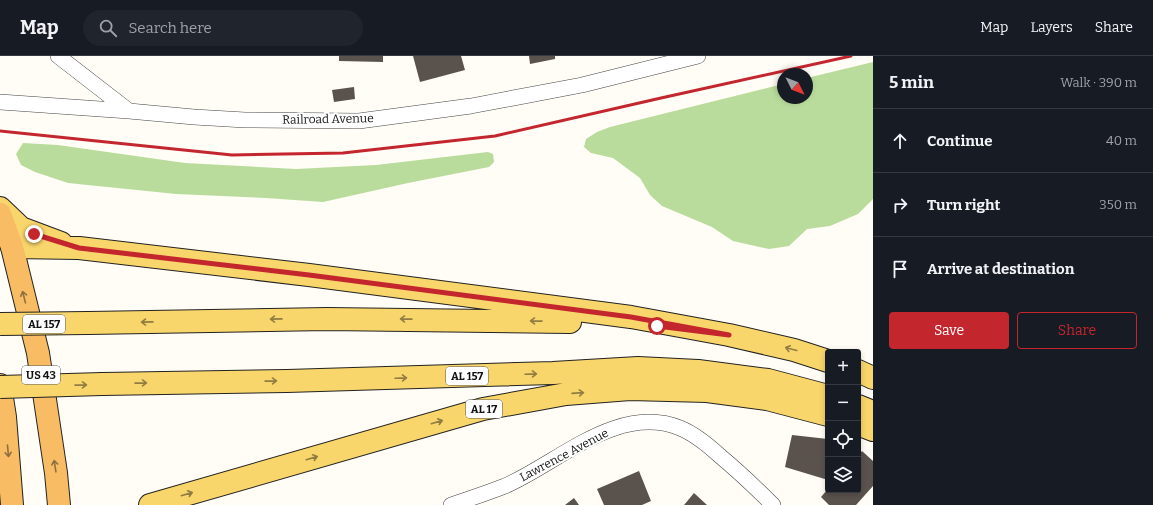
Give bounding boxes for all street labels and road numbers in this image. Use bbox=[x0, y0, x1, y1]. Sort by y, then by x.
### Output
street label: Railroad Avenue bbox=[282, 111, 374, 127]
road number: AL 157 bbox=[23, 315, 65, 333]
road number: US 43 bbox=[22, 366, 60, 384]
road number: AL 157 bbox=[446, 367, 488, 385]
road number: AL 17 bbox=[466, 400, 502, 418]
street label: Lawrence Avenue bbox=[517, 426, 611, 484]

